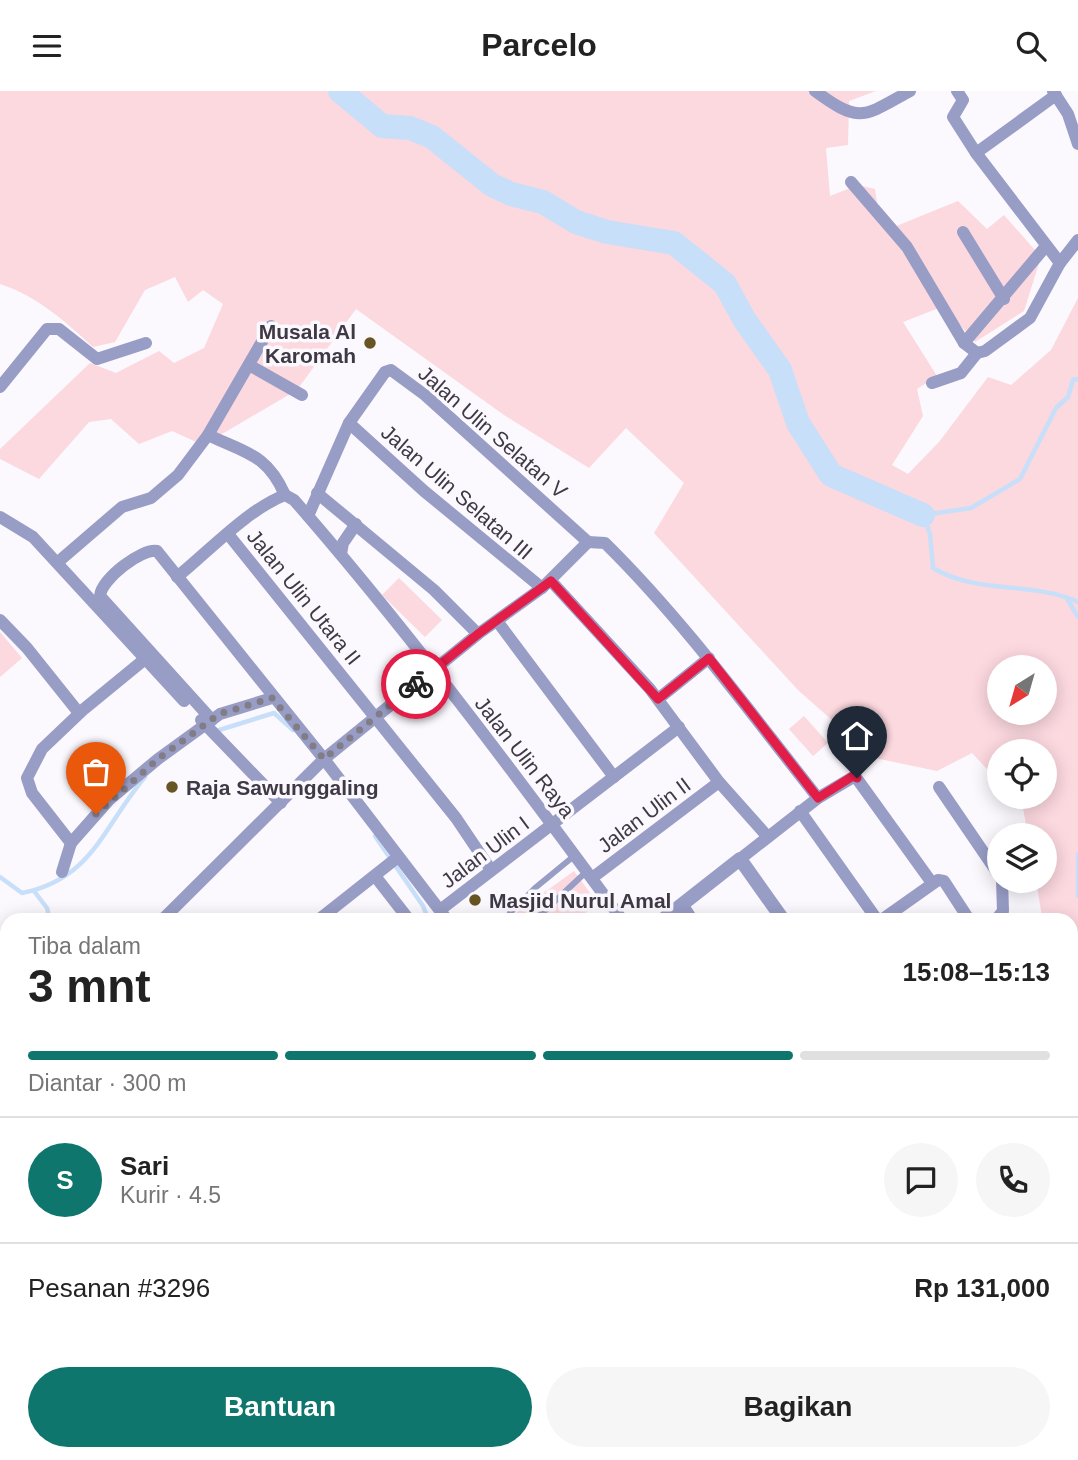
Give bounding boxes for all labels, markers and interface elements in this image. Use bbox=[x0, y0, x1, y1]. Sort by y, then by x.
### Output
icon: menu bbox=[28, 27, 66, 65]
text: Parcelo bbox=[481, 27, 597, 63]
icon: search bbox=[1012, 27, 1050, 65]
place label: Musala Al Karomah bbox=[259, 320, 356, 367]
marker: Musala Al Karomah bbox=[362, 335, 378, 351]
street label: Jalan Ulin Selatan V bbox=[414, 361, 572, 503]
street label: Jalan Ulin Selatan III bbox=[377, 420, 537, 564]
street label: Jalan Ulin Utara II bbox=[243, 525, 365, 669]
courier bbox=[381, 649, 451, 719]
north arrow bbox=[987, 655, 1057, 725]
map controls bbox=[987, 655, 1057, 893]
icon: bike bbox=[397, 665, 435, 703]
street label: Jalan Ulin Raya bbox=[471, 692, 580, 822]
pin bbox=[827, 706, 887, 778]
icon: home bbox=[838, 717, 876, 755]
button: locate bbox=[987, 739, 1057, 809]
pin bbox=[66, 742, 126, 814]
icon: bag bbox=[77, 753, 115, 791]
street label: Jalan Ulin II bbox=[593, 773, 695, 857]
place label: Raja Sawunggaling bbox=[186, 776, 379, 799]
marker: Raja Sawunggaling bbox=[164, 779, 180, 795]
street label: Jalan Ulin I bbox=[437, 812, 533, 892]
button: layers bbox=[987, 823, 1057, 893]
place label: Masjid Nurul Amal bbox=[489, 889, 671, 912]
marker: Masjid Nurul Amal bbox=[467, 892, 483, 908]
text: Tiba dalam bbox=[28, 933, 141, 959]
text: 15:08–15:13 bbox=[903, 957, 1050, 987]
text: 3 mnt bbox=[28, 960, 151, 1012]
text: Diantar · 300 m bbox=[28, 1070, 187, 1096]
button: chat bbox=[884, 1143, 958, 1217]
button: phone bbox=[976, 1143, 1050, 1217]
text: Sari bbox=[120, 1151, 169, 1181]
text: S bbox=[56, 1165, 74, 1195]
text: Kurir · 4.5 bbox=[120, 1182, 221, 1208]
text: Pesanan #3296 bbox=[28, 1273, 210, 1303]
text: Rp 131,000 bbox=[914, 1273, 1050, 1303]
button: Bantuan bbox=[28, 1367, 532, 1447]
button: Bagikan bbox=[546, 1367, 1050, 1447]

